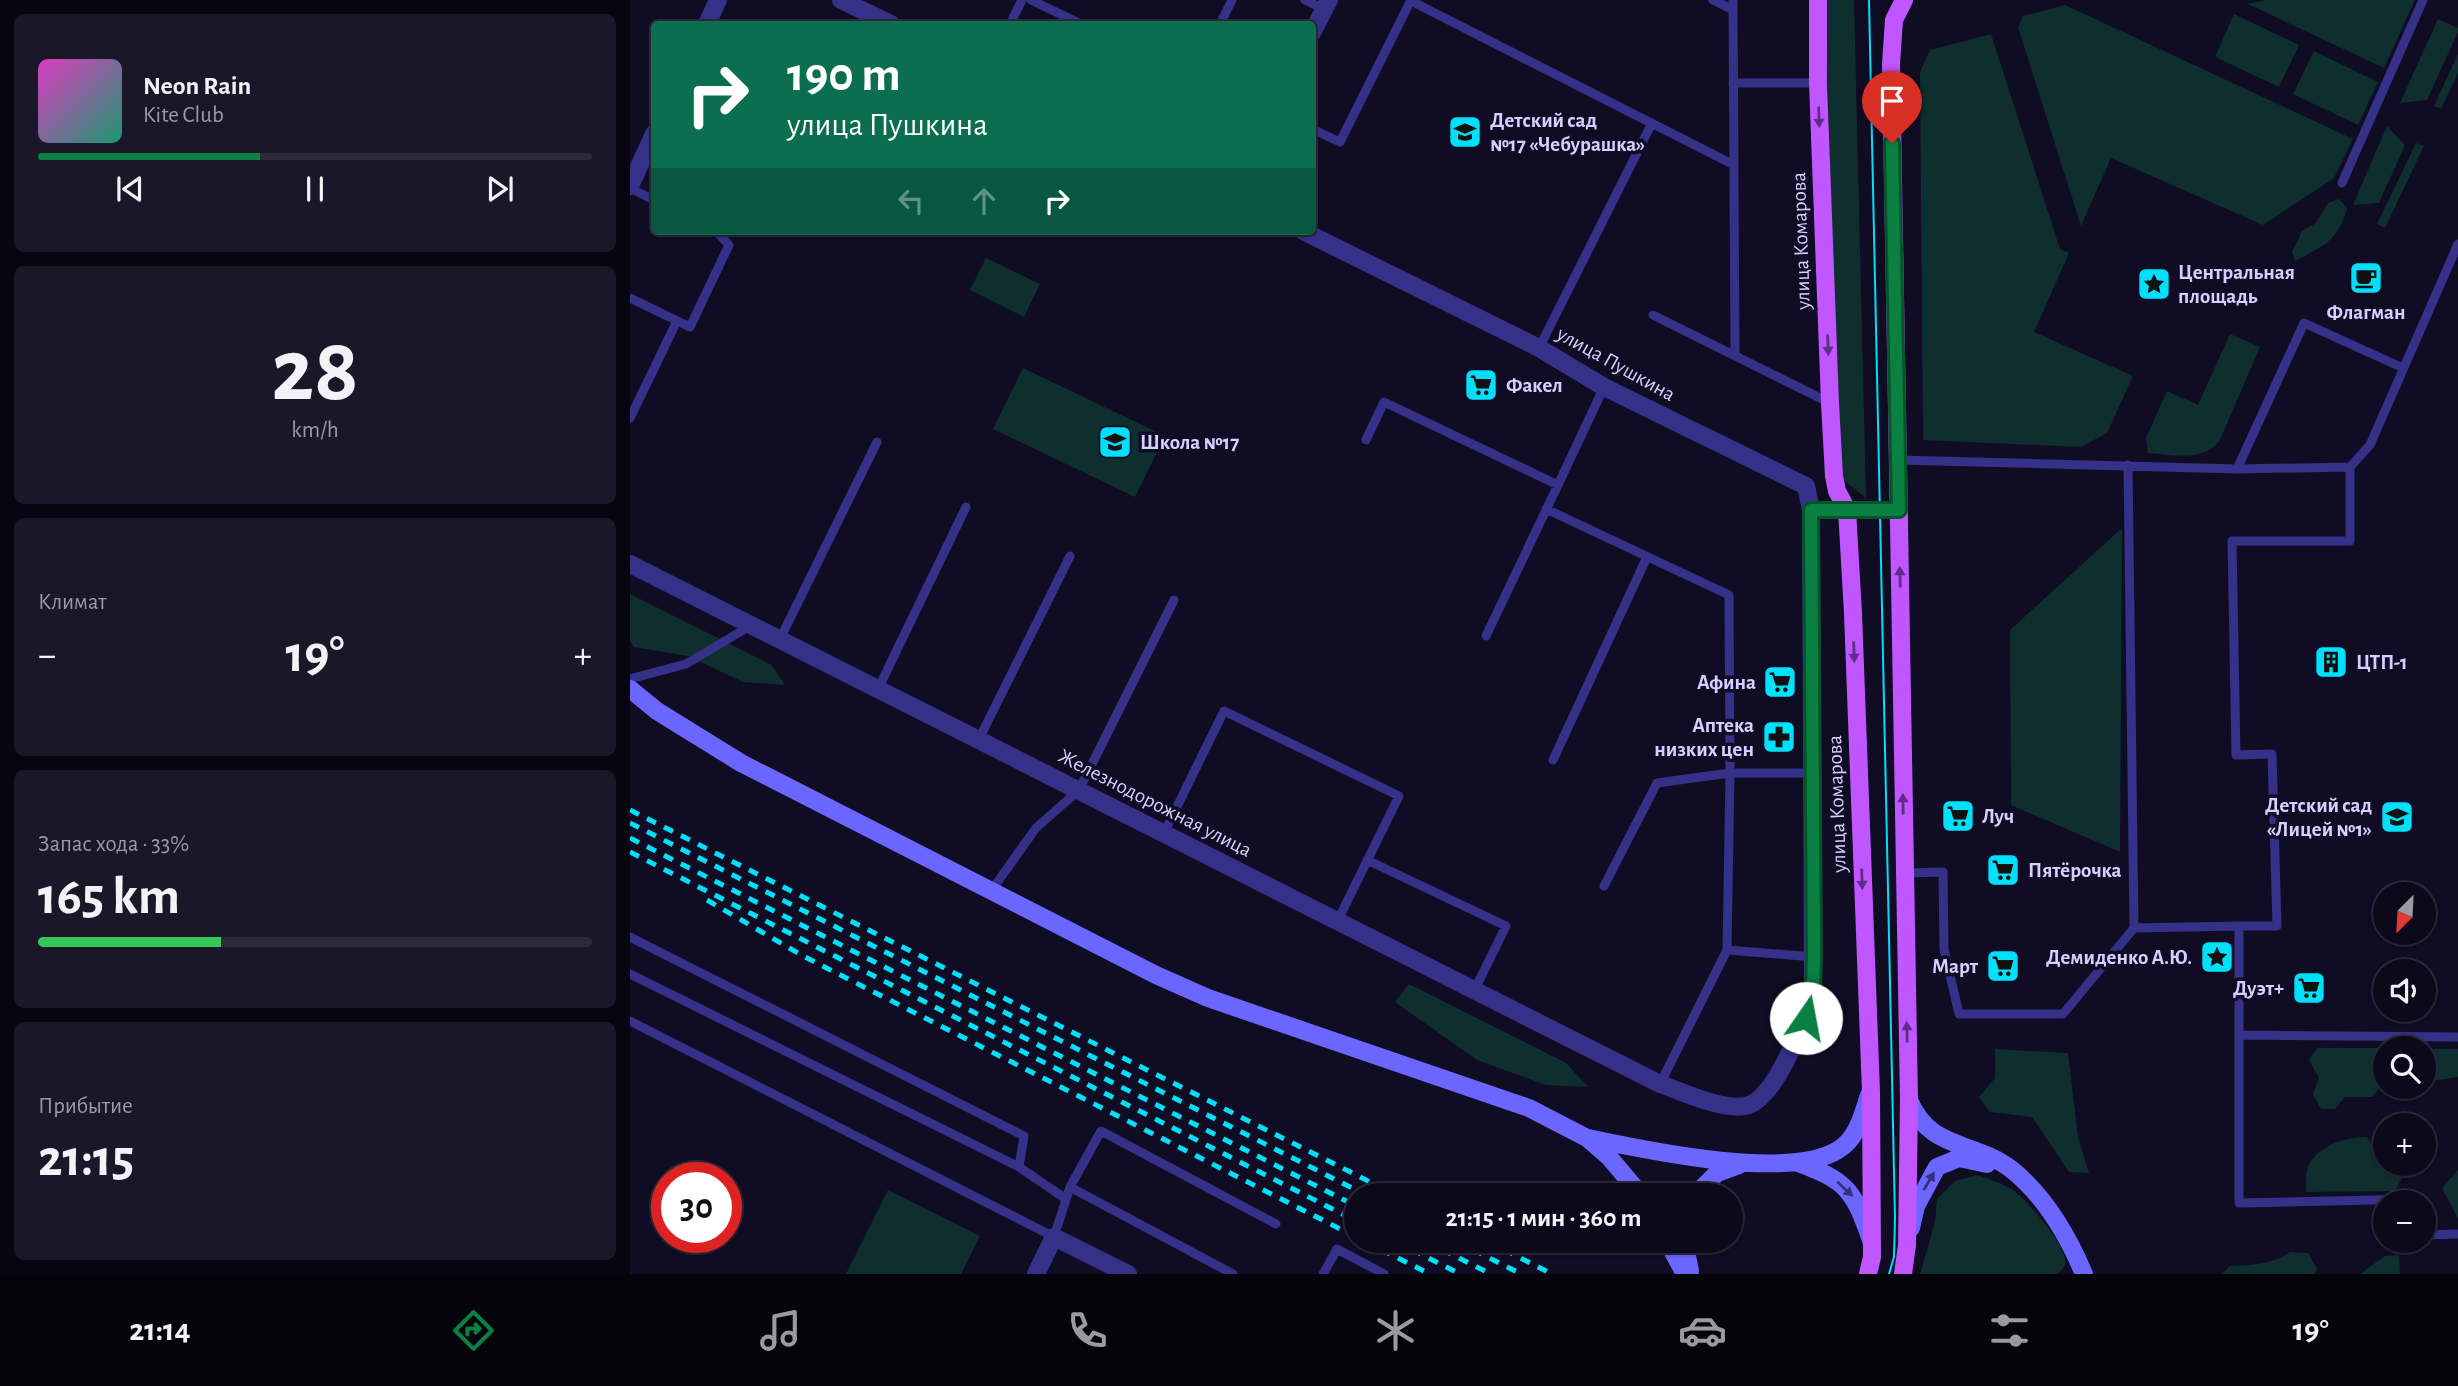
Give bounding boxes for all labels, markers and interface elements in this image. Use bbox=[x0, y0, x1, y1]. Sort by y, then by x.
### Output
icon: right bbox=[672, 49, 763, 140]
text: 190 m bbox=[787, 51, 901, 100]
pin bbox=[1862, 71, 1922, 143]
text: Neon Rain bbox=[143, 73, 251, 99]
icon: arrive bbox=[1873, 82, 1911, 120]
text: Kite Club bbox=[143, 104, 224, 127]
one-way arrow bbox=[1814, 106, 1825, 128]
text: улица Пушкина bbox=[787, 109, 988, 141]
place label: Детский сад №17 «Чебурашка» bbox=[1490, 110, 1645, 155]
school or university icon: Детский сад №17 «Чебурашка» bbox=[1446, 113, 1484, 151]
icon: previous bbox=[111, 170, 149, 208]
icon: pause bbox=[296, 170, 334, 208]
icon: next bbox=[481, 170, 519, 208]
street label: улица Комарова bbox=[1788, 171, 1814, 311]
icon: left bbox=[892, 182, 930, 220]
icon: ahead bbox=[965, 182, 1003, 220]
icon: right bbox=[1038, 182, 1076, 220]
cafe icon: Флагман bbox=[2347, 259, 2385, 297]
place label: Центральная площадь bbox=[2178, 262, 2295, 307]
place icon: Центральная площадь bbox=[2135, 265, 2173, 303]
place label: Флагман bbox=[2326, 302, 2406, 323]
street label: улица Пушкина bbox=[1552, 322, 1679, 405]
text: 28 bbox=[271, 326, 359, 417]
one-way arrow bbox=[1823, 334, 1834, 356]
supermarket icon: Факел bbox=[1462, 366, 1500, 404]
place label: Факел bbox=[1506, 375, 1563, 396]
text: km/h bbox=[291, 419, 339, 442]
school or university icon: Школа №17 bbox=[1096, 423, 1134, 461]
place label: Школа №17 bbox=[1140, 432, 1239, 453]
one-way arrow bbox=[1894, 566, 1905, 588]
text: Климат bbox=[38, 591, 107, 614]
text: 19° bbox=[285, 629, 345, 681]
text: − bbox=[38, 637, 56, 675]
text: + bbox=[574, 637, 592, 675]
one-way arrow bbox=[1848, 641, 1860, 663]
building icon: ЦТП-1 bbox=[2312, 643, 2350, 681]
place label: ЦТП-1 bbox=[2356, 652, 2408, 673]
supermarket icon: Афина bbox=[1761, 663, 1799, 701]
place label: Афина bbox=[1697, 672, 1756, 693]
place label: Аптека низких цен bbox=[1654, 715, 1754, 760]
pharmacy icon: Аптека низких цен bbox=[1760, 718, 1798, 756]
street label: улица Комарова bbox=[1824, 734, 1850, 874]
street label: Железнодорожная улица bbox=[1055, 745, 1255, 861]
one-way arrow bbox=[1898, 793, 1909, 815]
place label: Детский сад «Лицей №1» bbox=[2265, 795, 2372, 840]
supermarket icon: Луч bbox=[1939, 797, 1977, 835]
school or university icon: Детский сад «Лицей №1» bbox=[2378, 798, 2416, 836]
place label: Луч bbox=[1982, 806, 2014, 827]
text: Запас хода · 33% bbox=[38, 833, 189, 856]
supermarket icon: Пятёрочка bbox=[1984, 851, 2022, 889]
place label: Пятёрочка bbox=[2028, 860, 2122, 881]
one-way arrow bbox=[1857, 868, 1868, 890]
text: 165 km bbox=[38, 871, 180, 923]
north arrow bbox=[2373, 882, 2436, 945]
map controls bbox=[2373, 882, 2436, 1253]
place icon: Демиденко А.Ю. bbox=[2198, 938, 2236, 976]
supermarket icon: Март bbox=[1984, 947, 2022, 985]
place label: Демиденко А.Ю. bbox=[2046, 947, 2192, 968]
place label: Март bbox=[1932, 956, 1979, 977]
button: sound bbox=[2373, 959, 2436, 1022]
supermarket icon: Дуэт+ bbox=[2290, 969, 2328, 1007]
place label: Дуэт+ bbox=[2233, 978, 2284, 999]
position arrow bbox=[1769, 981, 1843, 1055]
one-way arrow bbox=[1902, 1020, 1913, 1042]
button: search bbox=[2373, 1036, 2436, 1099]
text: Прибытие bbox=[38, 1095, 133, 1118]
button: + bbox=[2373, 1113, 2436, 1176]
text: 21:15 bbox=[38, 1133, 134, 1185]
speed limit sign: 30 bbox=[651, 1162, 742, 1253]
one-way arrow bbox=[1923, 1171, 1935, 1190]
one-way arrow bbox=[1837, 1181, 1854, 1197]
button: − bbox=[2373, 1190, 2436, 1253]
text: 21:15 · 1 мин · 360 m bbox=[1446, 1205, 1641, 1231]
icon: directions bbox=[449, 1306, 498, 1355]
icon: music bbox=[756, 1306, 805, 1355]
icon: phone bbox=[1063, 1306, 1112, 1355]
icon: climate bbox=[1371, 1306, 1420, 1355]
icon: car bbox=[1678, 1306, 1727, 1355]
icon: filters bbox=[1985, 1306, 2034, 1355]
text: 21:14 bbox=[129, 1314, 191, 1346]
text: 19° bbox=[2292, 1314, 2329, 1346]

